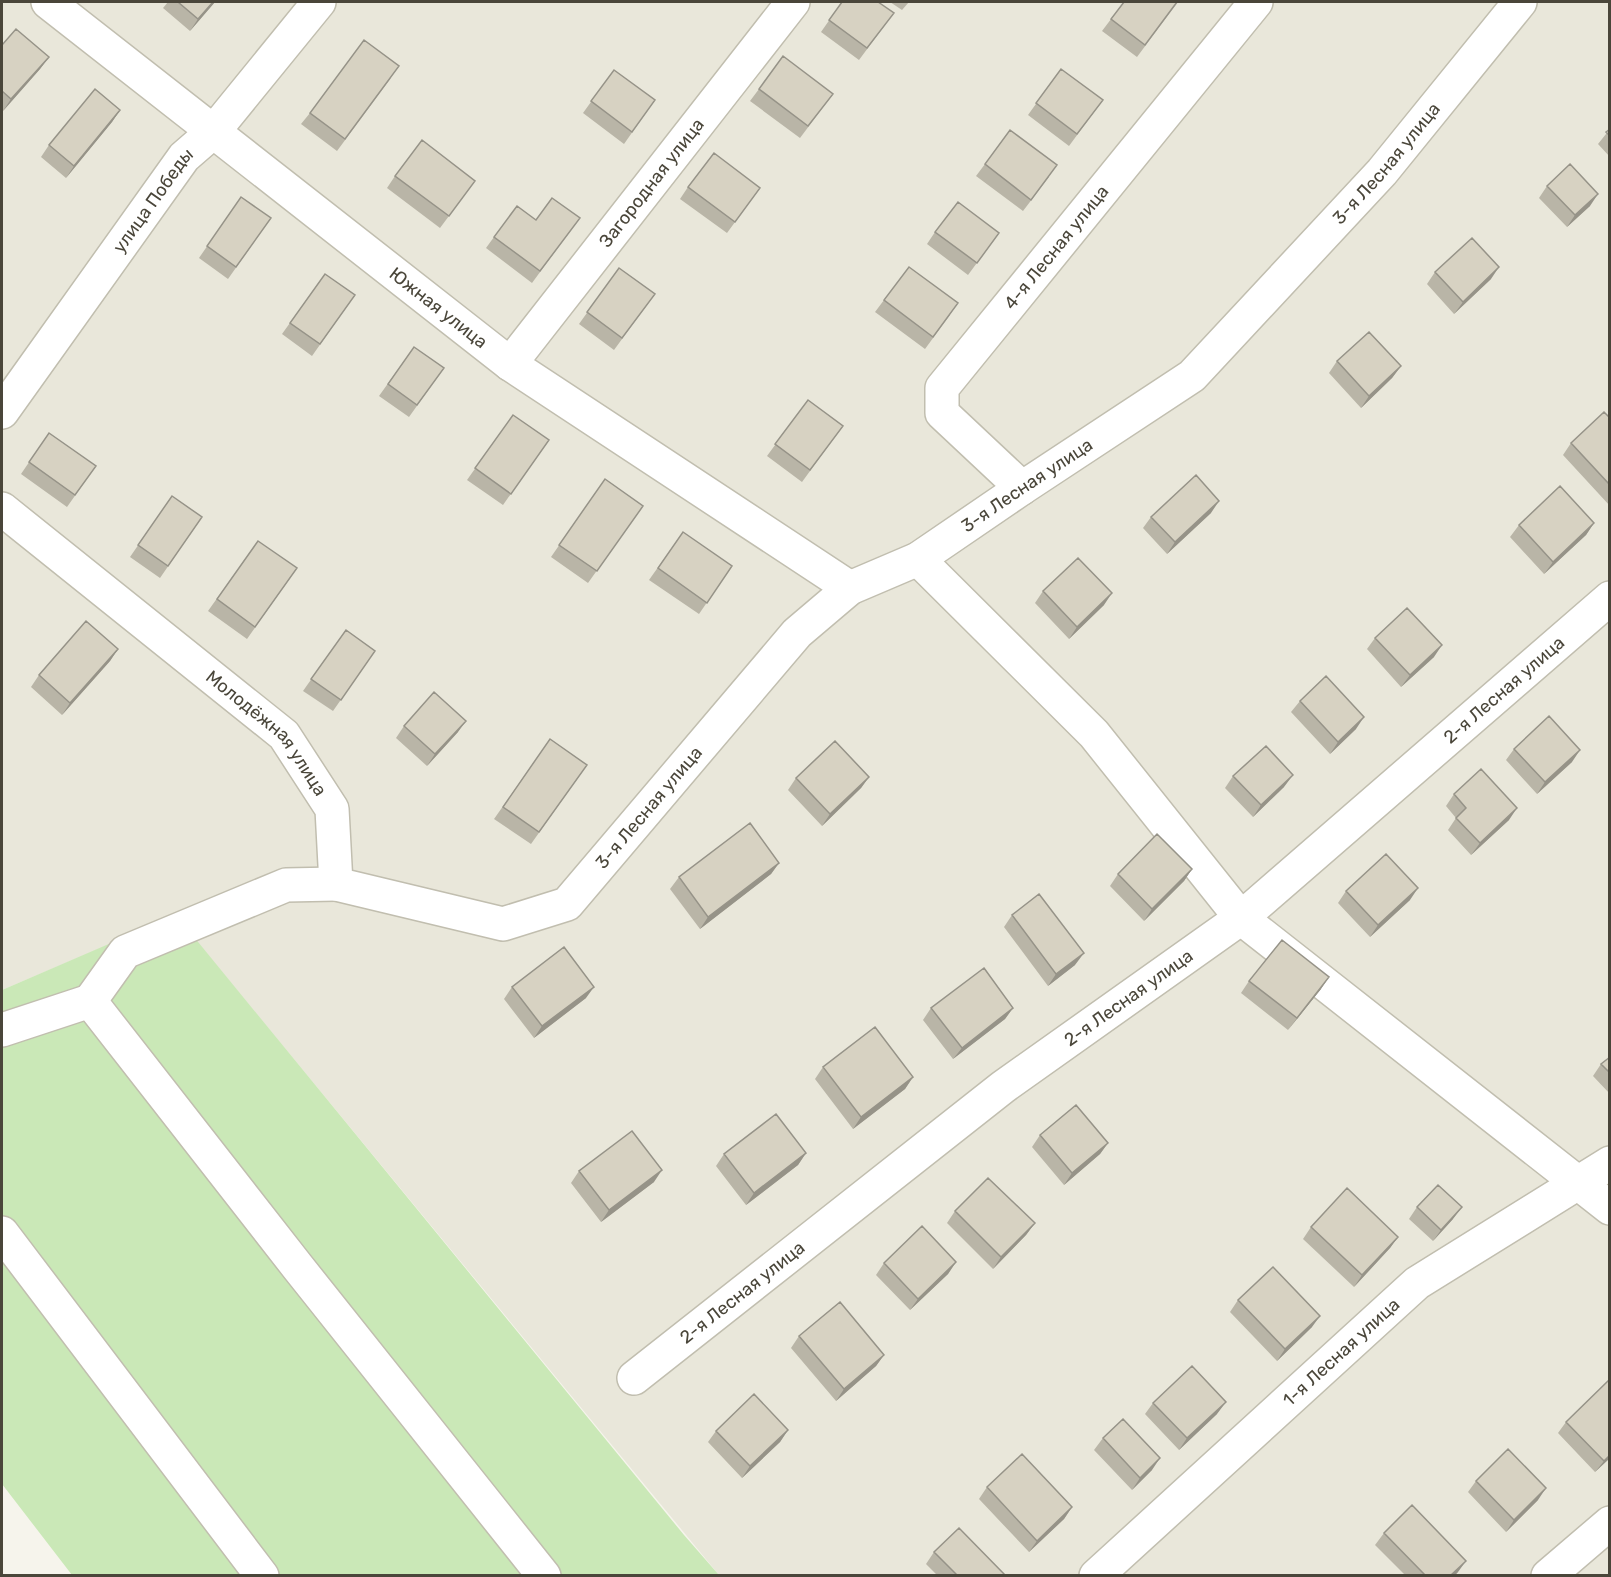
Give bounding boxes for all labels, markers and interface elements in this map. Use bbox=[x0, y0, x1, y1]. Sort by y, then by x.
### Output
street label: 3-я Лесная улица bbox=[1328, 98, 1445, 229]
street label: Загородная улица bbox=[594, 114, 709, 252]
street label: улица Победы bbox=[108, 143, 198, 257]
street label: 4-я Лесная улица bbox=[999, 181, 1113, 314]
street label: Южная улица bbox=[385, 263, 492, 353]
street label: 3-я Лесная улица bbox=[957, 433, 1097, 537]
street label: 2-я Лесная улица bbox=[1439, 632, 1569, 748]
street label: Молодёжная улица bbox=[201, 666, 332, 800]
street label: 3-я Лесная улица bbox=[591, 742, 707, 873]
street label: 2-я Лесная улица bbox=[1060, 945, 1197, 1051]
street label: 2-я Лесная улица bbox=[676, 1237, 809, 1348]
street label: 1-я Лесная улица bbox=[1278, 1293, 1404, 1411]

